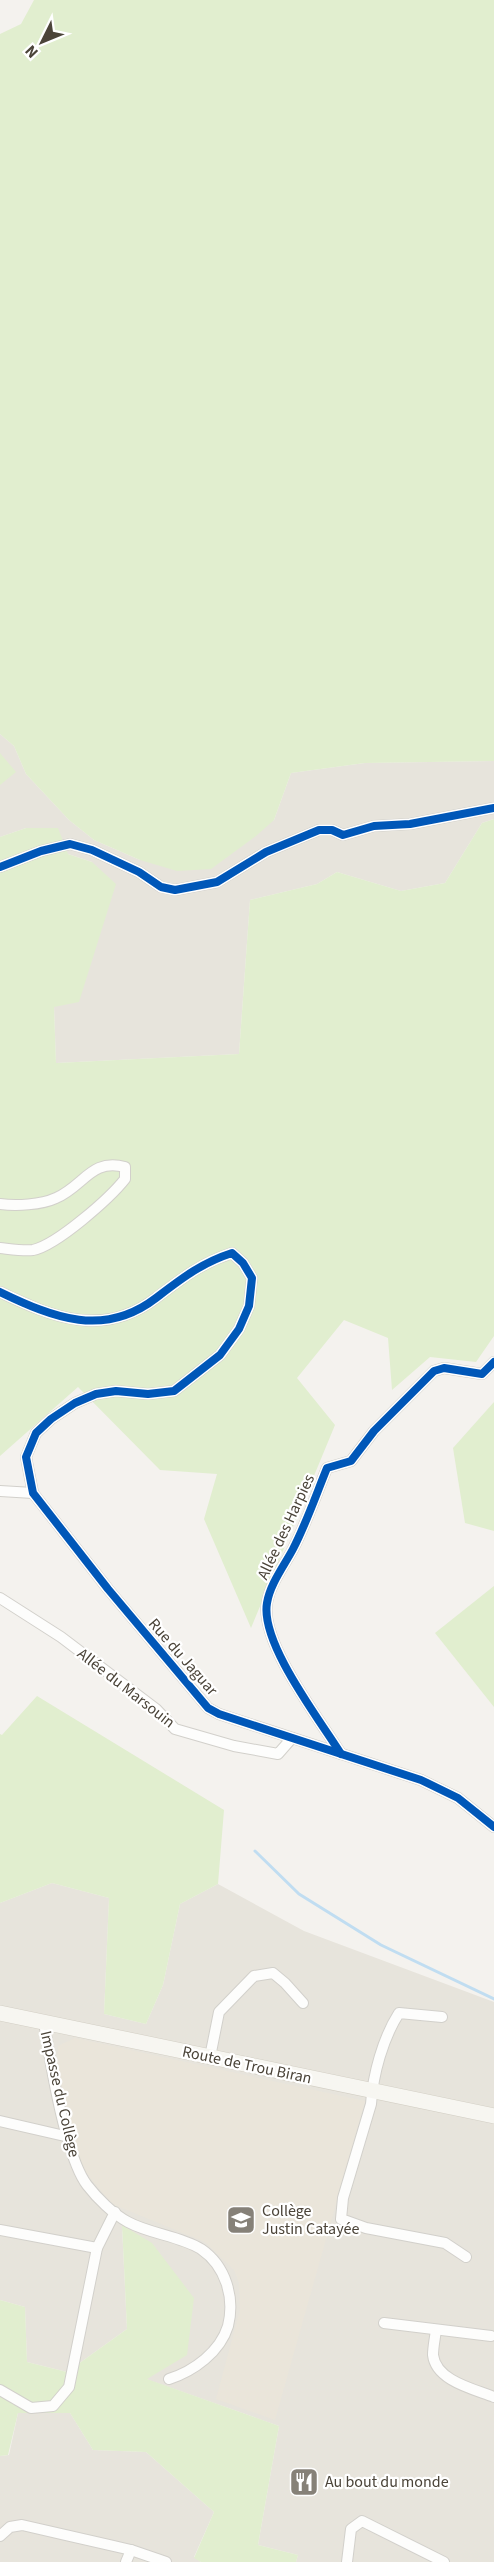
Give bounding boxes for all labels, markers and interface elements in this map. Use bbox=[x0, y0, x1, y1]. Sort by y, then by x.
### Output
north arrow bbox=[12, 12, 72, 72]
text: N bbox=[20, 40, 43, 63]
street label: Allée des Harpies bbox=[252, 1470, 320, 1583]
street label: Rue du Jaguar bbox=[143, 1614, 223, 1701]
street label: Allée du Marsouin bbox=[72, 1643, 180, 1733]
street label: Impasse du Collège bbox=[35, 2029, 85, 2159]
street label: Route de Trou Biran bbox=[180, 2041, 314, 2089]
place label: Collège Justin Catayée bbox=[262, 2200, 360, 2240]
school or university icon: Collège Justin Catayée bbox=[225, 2204, 257, 2236]
restaurant icon: Au bout du monde bbox=[288, 2466, 320, 2498]
place label: Au bout du monde bbox=[325, 2471, 449, 2493]

